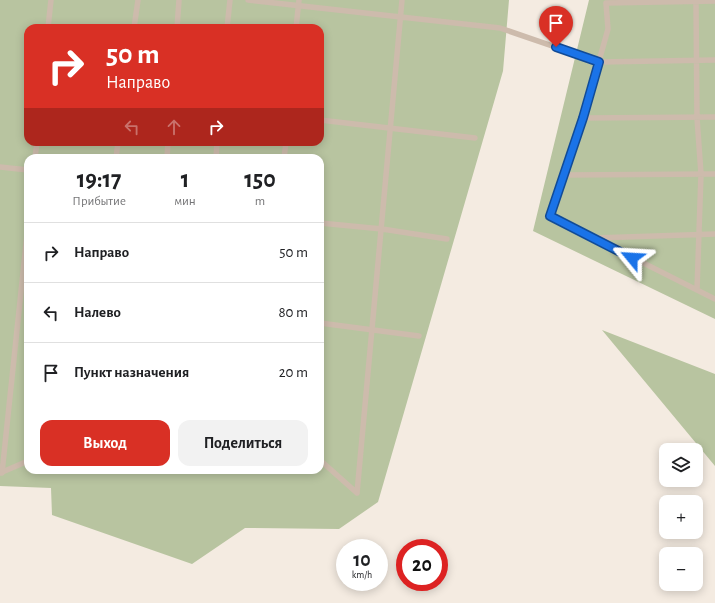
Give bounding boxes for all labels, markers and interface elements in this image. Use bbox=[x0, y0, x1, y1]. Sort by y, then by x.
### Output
pin bbox=[539, 6, 573, 47]
icon: arrive bbox=[545, 12, 567, 34]
icon: right bbox=[40, 40, 92, 92]
text: 50 m bbox=[106, 41, 160, 69]
text: Направо bbox=[106, 74, 170, 92]
icon: left bbox=[121, 116, 143, 138]
icon: ahead bbox=[163, 116, 185, 138]
icon: right bbox=[205, 116, 227, 138]
text: 19:17 bbox=[77, 168, 121, 192]
text: 1 bbox=[181, 168, 189, 192]
text: 150 bbox=[244, 168, 276, 192]
text: Прибытие bbox=[72, 195, 126, 208]
text: мин bbox=[174, 195, 196, 208]
text: m bbox=[255, 195, 265, 208]
position arrow bbox=[611, 237, 653, 279]
icon: right bbox=[40, 242, 62, 264]
text: Направо bbox=[74, 245, 129, 260]
text: 50 m bbox=[279, 245, 308, 260]
icon: left bbox=[40, 302, 62, 324]
text: Налево bbox=[74, 305, 121, 320]
text: 80 m bbox=[278, 305, 308, 320]
icon: arrive bbox=[40, 362, 62, 384]
text: Пункт назначения bbox=[74, 365, 189, 380]
text: 20 m bbox=[279, 365, 308, 380]
button: Выход bbox=[40, 420, 170, 466]
button: Поделиться bbox=[178, 420, 308, 466]
map controls bbox=[659, 443, 703, 591]
button: layers bbox=[659, 443, 703, 487]
button: + bbox=[659, 495, 703, 539]
speed limit sign: 20 bbox=[396, 539, 448, 591]
button: − bbox=[659, 547, 703, 591]
text: 10 bbox=[353, 550, 371, 570]
text: km/h bbox=[352, 570, 372, 580]

